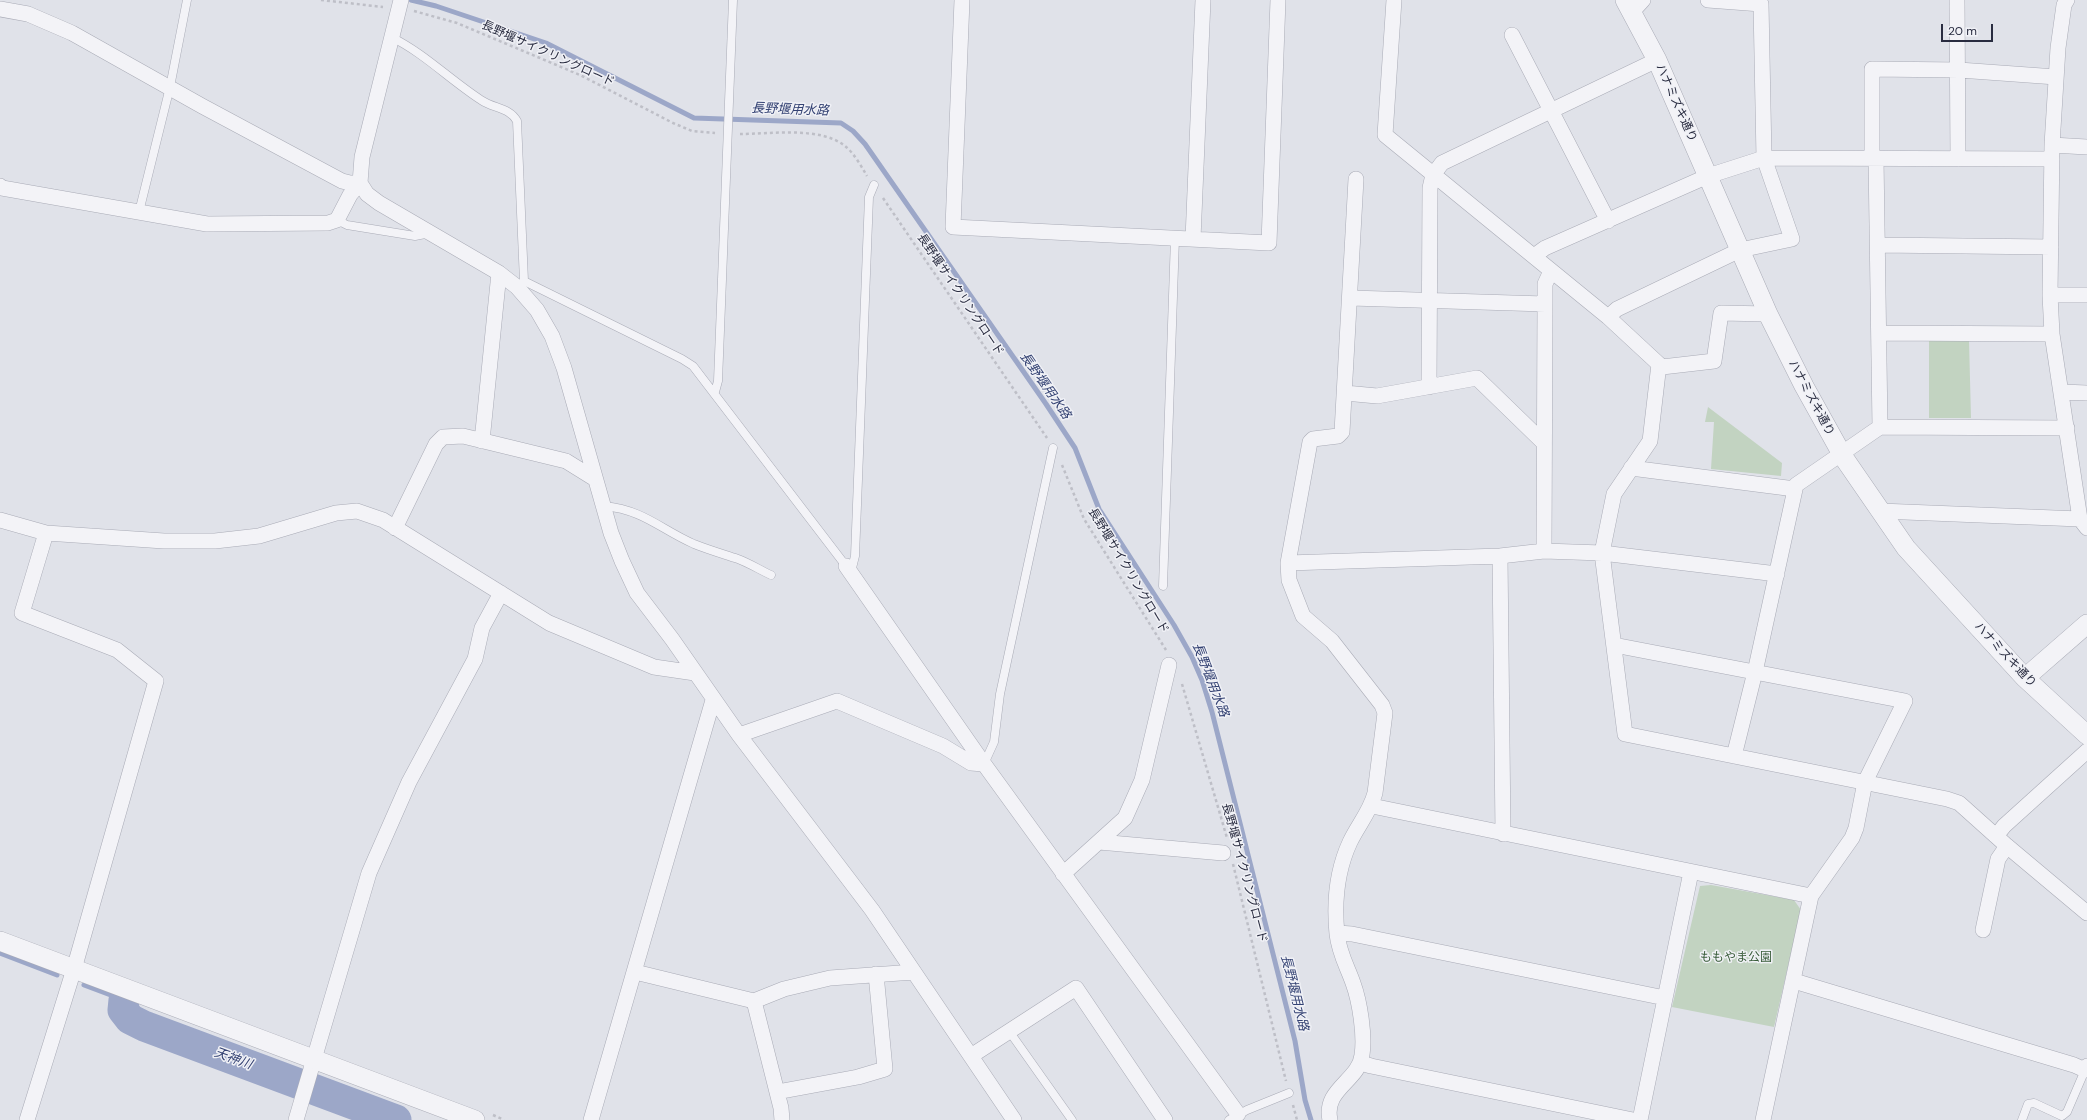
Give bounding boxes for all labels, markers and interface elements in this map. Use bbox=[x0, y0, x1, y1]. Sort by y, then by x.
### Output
scale bar bbox=[1943, 16, 1995, 42]
street label: 長野堰サイクリングロード bbox=[479, 18, 617, 90]
text: 20 m bbox=[1948, 23, 1977, 39]
street label: ハナミズキ通り bbox=[1652, 62, 1700, 144]
water label: 長野堰用水路 bbox=[751, 101, 829, 119]
street label: 長野堰サイクリングロード bbox=[914, 231, 1006, 359]
water label: 長野堰用水路 bbox=[1016, 350, 1074, 422]
street label: ハナミズキ通り bbox=[1785, 358, 1837, 438]
street label: 長野堰サイクリングロード bbox=[1085, 506, 1171, 636]
street label: ハナミズキ通り bbox=[1971, 619, 2039, 691]
water label: 長野堰用水路 bbox=[1189, 641, 1231, 719]
street label: 長野堰サイクリングロード bbox=[1218, 802, 1270, 944]
park label: ももやま公園 bbox=[1700, 951, 1772, 965]
water label: 長野堰用水路 bbox=[1277, 953, 1311, 1033]
water label: 天神川 bbox=[212, 1045, 254, 1073]

